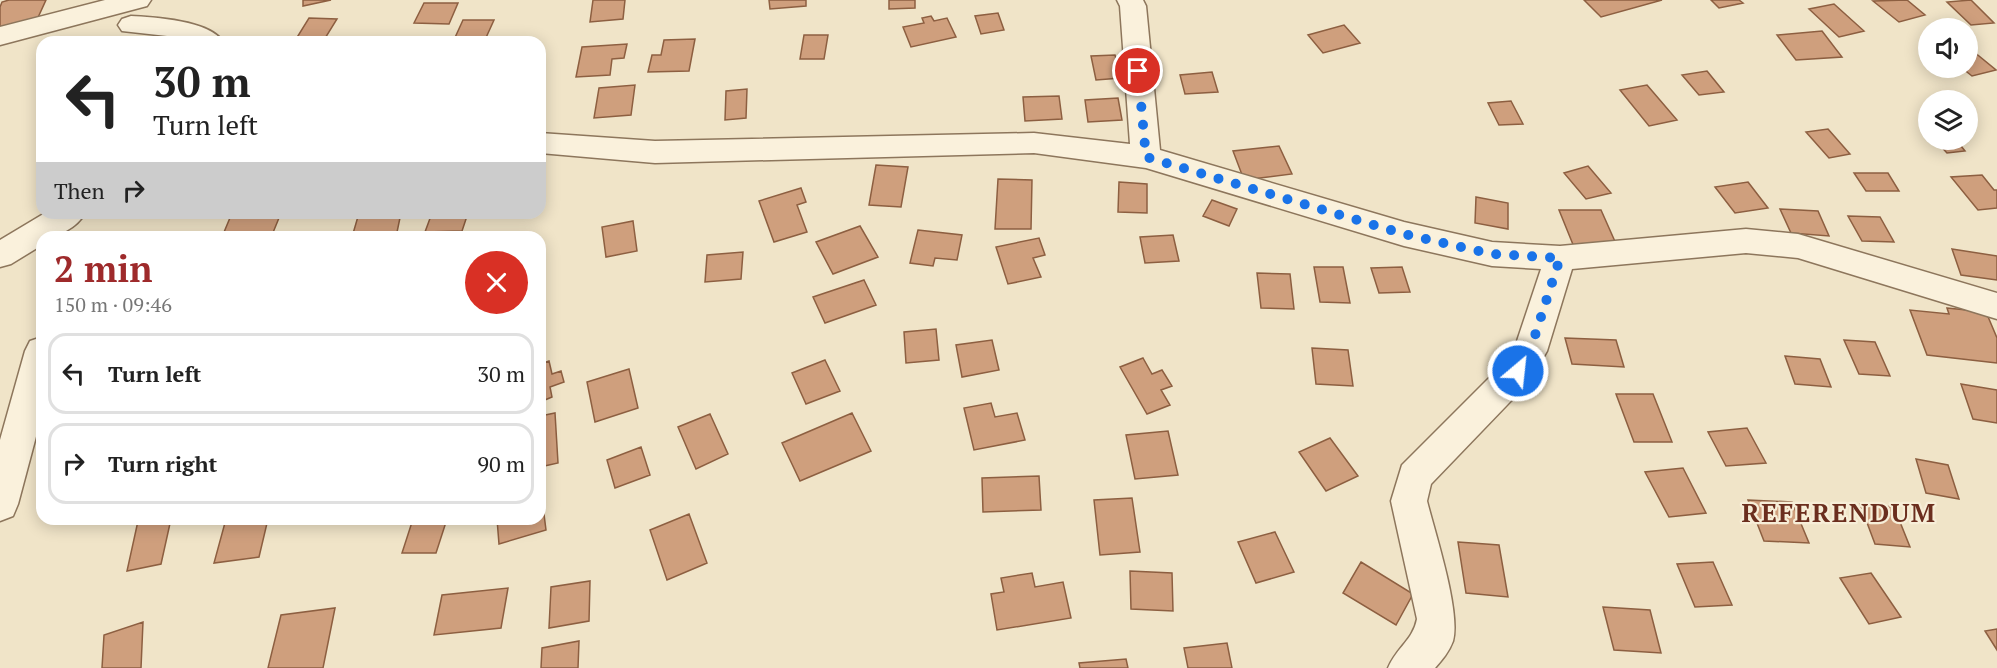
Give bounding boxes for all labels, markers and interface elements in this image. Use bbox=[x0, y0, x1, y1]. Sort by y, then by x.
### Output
map controls bbox=[1918, 18, 1978, 150]
button: sound bbox=[1918, 18, 1978, 78]
pin bbox=[1112, 45, 1163, 96]
text: 30 m bbox=[153, 53, 251, 109]
icon: arrive bbox=[1121, 54, 1154, 87]
icon: left bbox=[54, 60, 132, 138]
button: layers bbox=[1918, 90, 1978, 150]
text: Turn left bbox=[153, 107, 258, 143]
icon: right bbox=[117, 174, 150, 207]
text: Then bbox=[54, 176, 105, 205]
text: 2 min bbox=[54, 245, 152, 292]
button: close bbox=[465, 251, 528, 314]
text: 150 m · 09:46 bbox=[54, 291, 172, 318]
position arrow bbox=[1486, 339, 1550, 403]
icon: left bbox=[57, 357, 90, 390]
text: Turn left bbox=[108, 359, 201, 388]
text: 30 m bbox=[477, 359, 525, 388]
icon: right bbox=[57, 447, 90, 480]
text: Turn right bbox=[108, 449, 217, 478]
text: 90 m bbox=[477, 449, 525, 478]
district label: REFERENDUM bbox=[1742, 495, 1936, 529]

